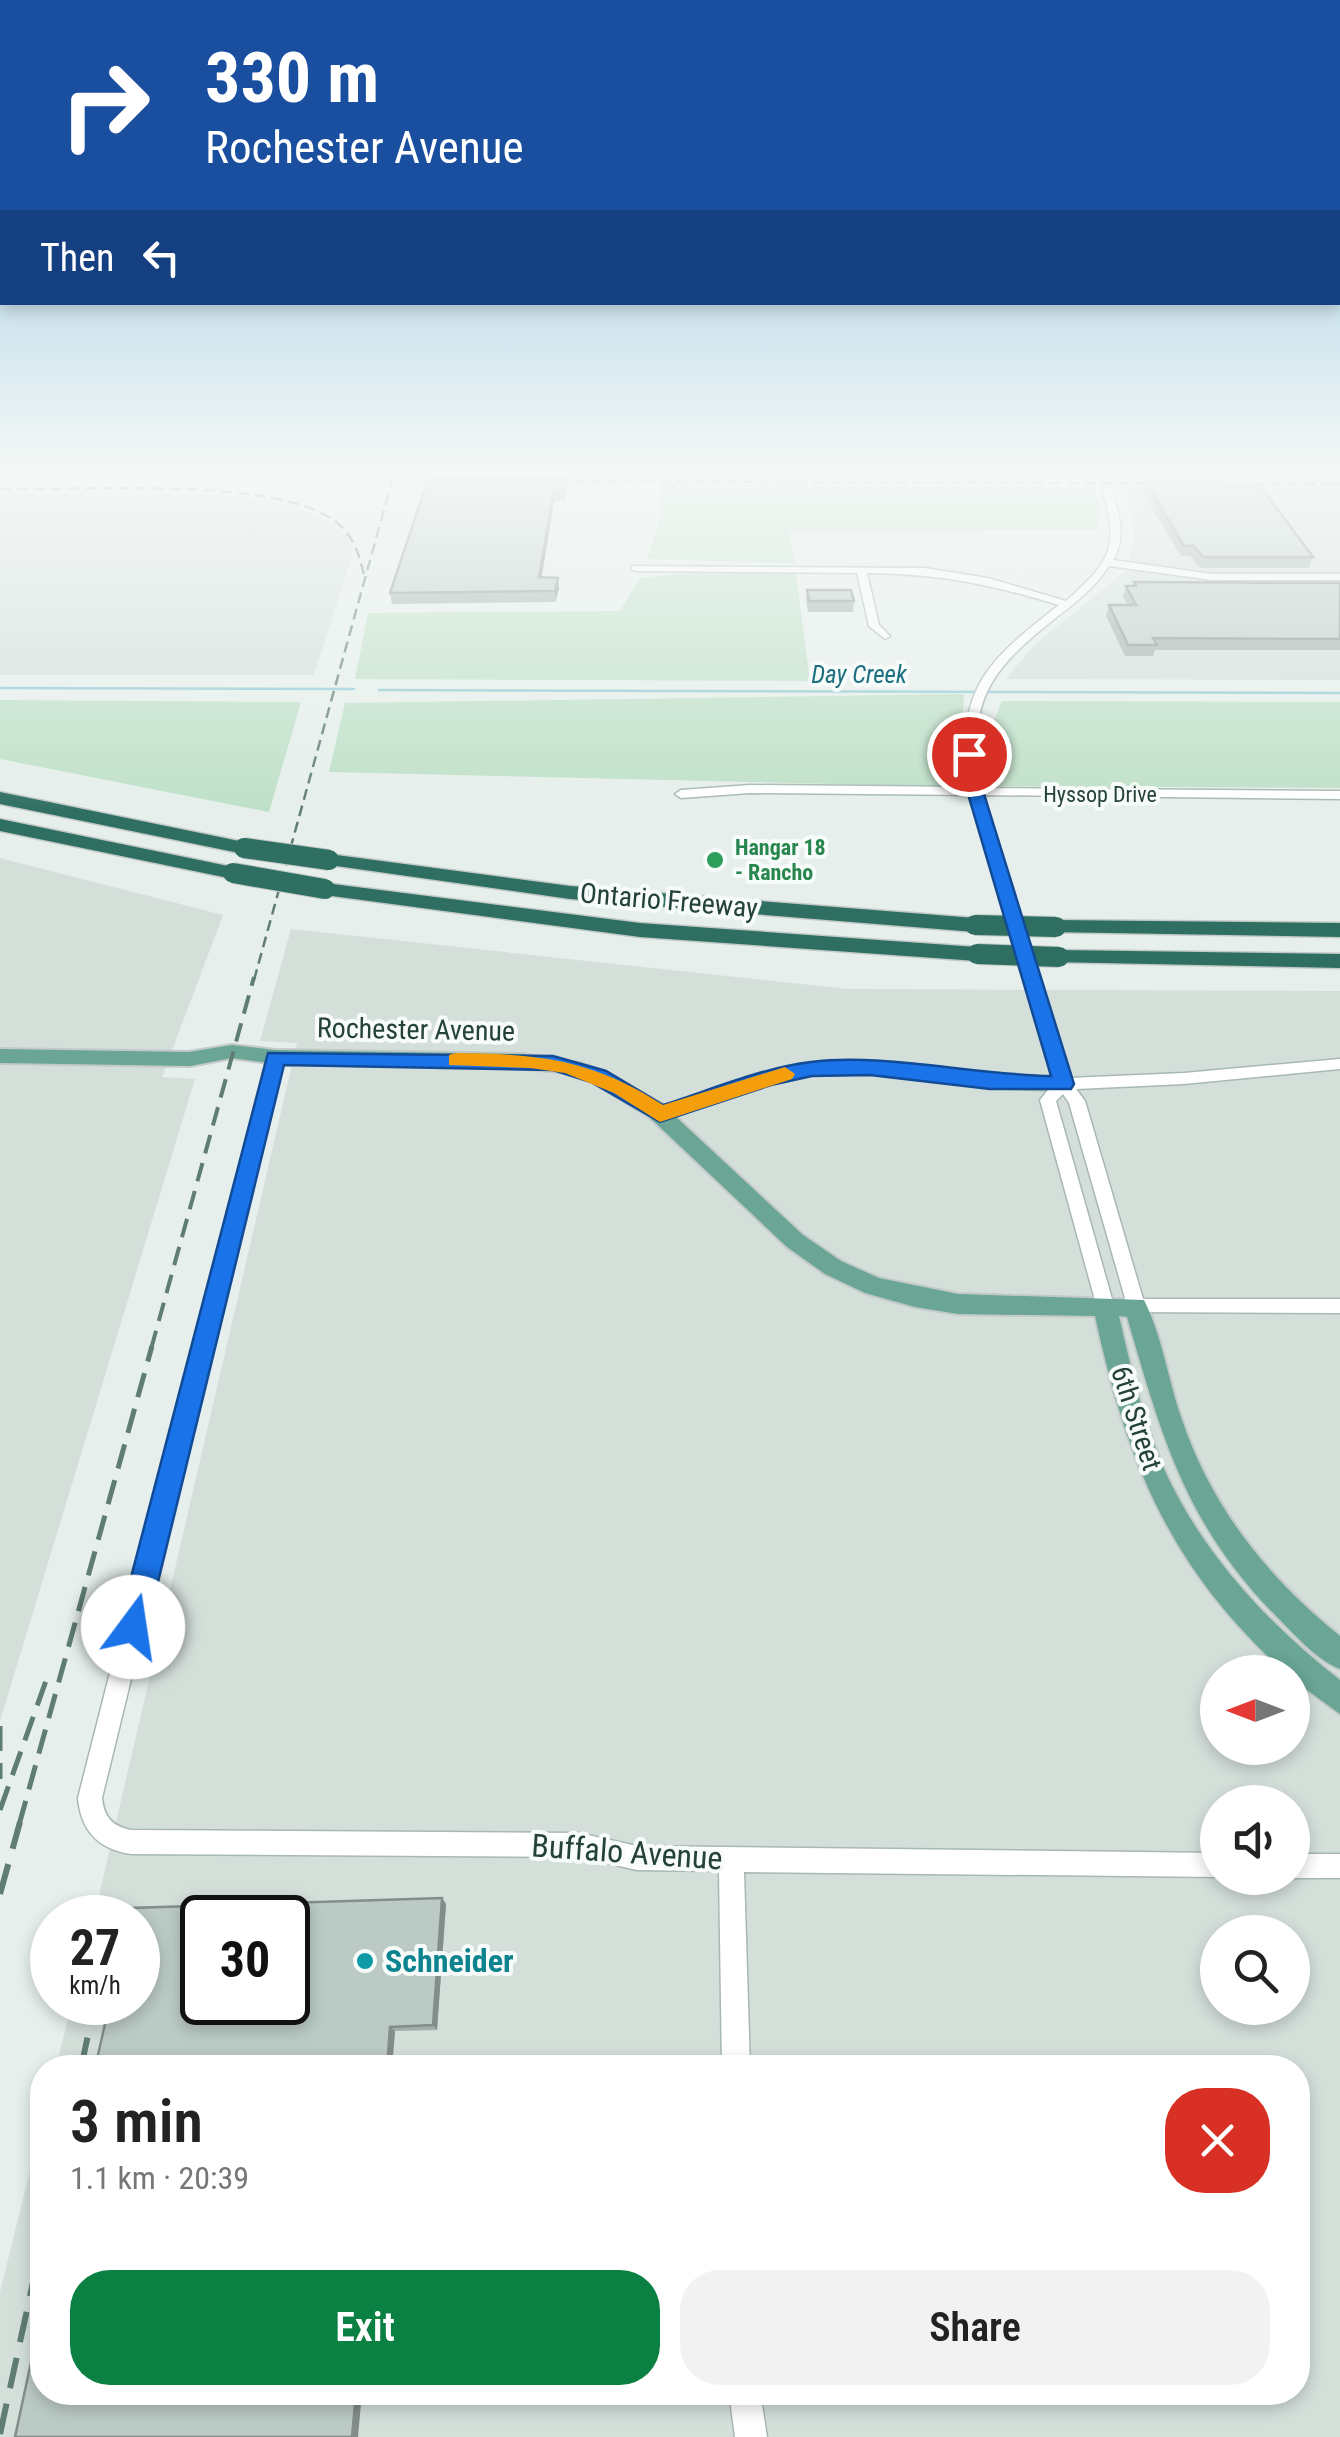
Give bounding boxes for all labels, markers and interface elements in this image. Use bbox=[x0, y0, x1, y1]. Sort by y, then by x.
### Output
text: 330 m bbox=[205, 37, 379, 119]
icon: right bbox=[40, 40, 170, 170]
text: Rochester Avenue bbox=[205, 121, 524, 174]
icon: left bbox=[134, 230, 189, 285]
text: Then bbox=[40, 236, 114, 280]
water label: Day Creek bbox=[811, 660, 908, 689]
pin bbox=[927, 712, 1012, 797]
icon: arrive bbox=[942, 727, 997, 782]
street label: Hyssop Drive bbox=[1043, 782, 1157, 807]
place label: Hangar 18 - Rancho bbox=[735, 835, 826, 885]
marker: Hangar 18 - Rancho bbox=[704, 849, 726, 871]
street label: Ontario Freeway bbox=[579, 876, 760, 925]
street label: Rochester Avenue bbox=[317, 1011, 515, 1048]
street label: 6th Street bbox=[1104, 1362, 1169, 1474]
position arrow bbox=[81, 1575, 185, 1679]
north arrow bbox=[1200, 1655, 1310, 1765]
map controls bbox=[1200, 1655, 1310, 2025]
button: sound bbox=[1200, 1785, 1310, 1895]
street label: Buffalo Avenue bbox=[530, 1826, 724, 1878]
speed limit sign: 30 bbox=[180, 1895, 310, 2025]
button: search bbox=[1200, 1915, 1310, 2025]
text: 27 bbox=[70, 1919, 120, 1977]
place label: Schneider bbox=[385, 1942, 514, 1980]
marker: Schneider bbox=[354, 1950, 376, 1972]
text: km/h bbox=[69, 1971, 121, 2000]
text: 3 min bbox=[70, 2086, 203, 2157]
button: close bbox=[1165, 2088, 1270, 2193]
text: 1.1 km · 20:39 bbox=[70, 2159, 249, 2197]
button: Exit bbox=[70, 2270, 660, 2385]
button: Share bbox=[680, 2270, 1270, 2385]

